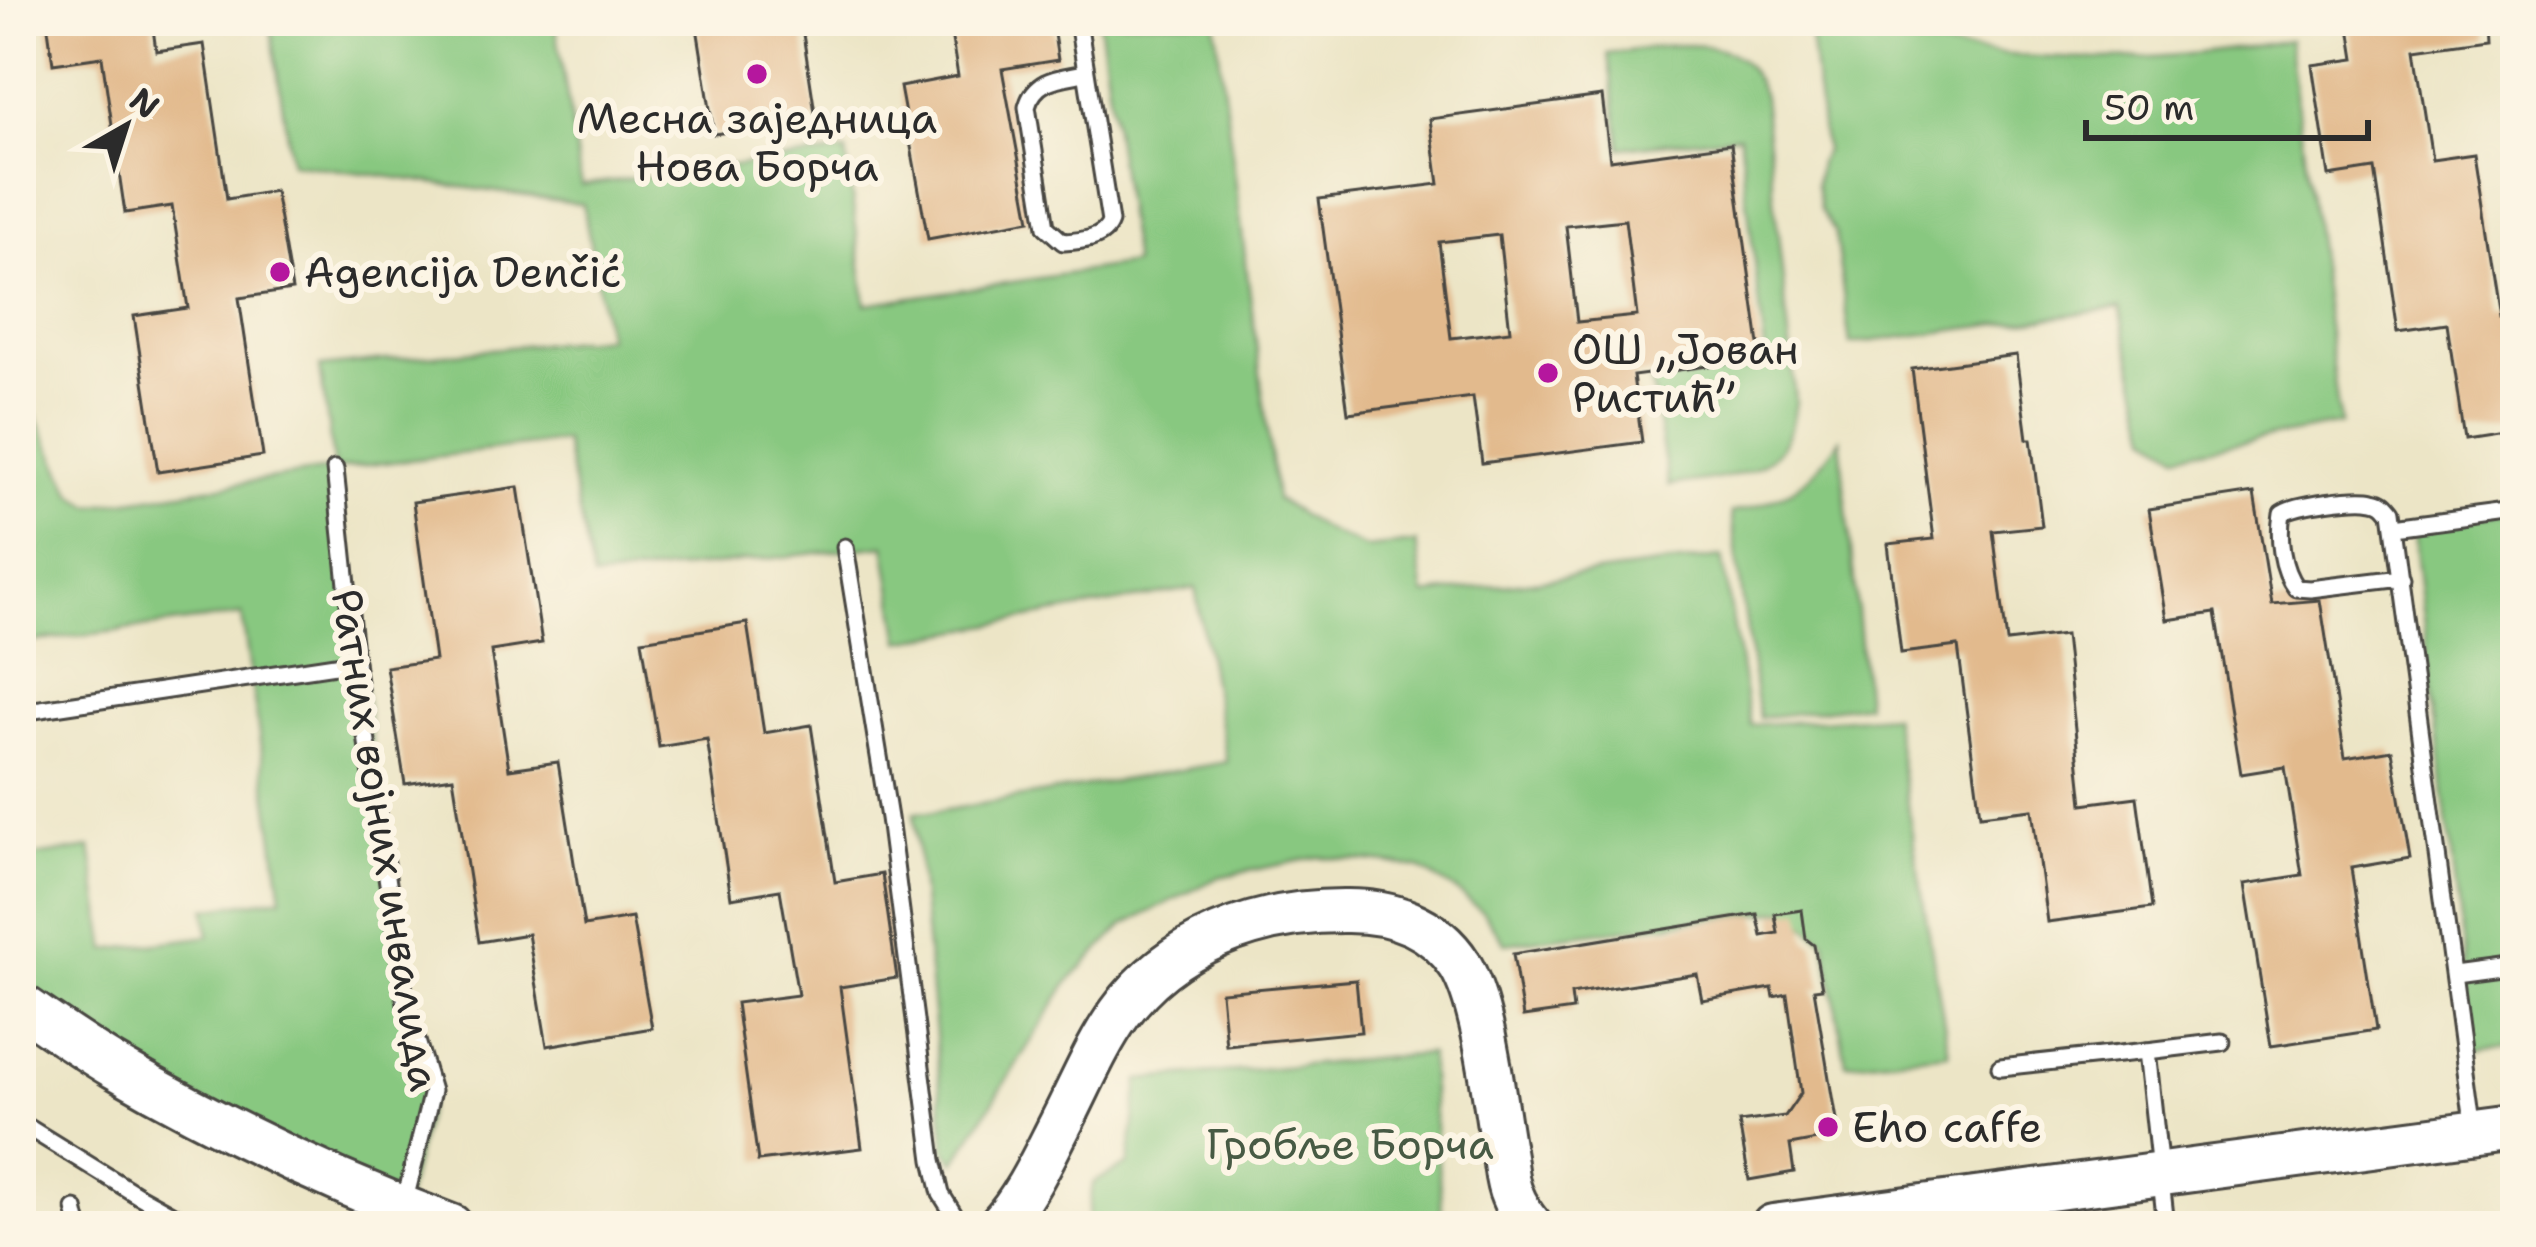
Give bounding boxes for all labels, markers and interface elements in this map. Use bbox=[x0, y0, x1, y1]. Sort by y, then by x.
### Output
marker: Месна заједница Нова Борча bbox=[744, 61, 770, 87]
north arrow bbox=[66, 66, 186, 186]
scale bar bbox=[2086, 66, 2368, 140]
text: N bbox=[120, 77, 169, 129]
text: 50 m bbox=[2104, 83, 2194, 132]
place label: Месна заједница Нова Борча bbox=[577, 90, 937, 194]
place label: Agencija Denčić bbox=[304, 244, 621, 300]
marker: Agencija Denčić bbox=[267, 259, 293, 285]
place label: ОШ „Јован Ристић” bbox=[1572, 321, 1799, 425]
marker: ОШ „Јован Ристић” bbox=[1535, 360, 1561, 386]
street label: Ратних војних инвалида bbox=[319, 585, 453, 1095]
place label: Eho caffe bbox=[1852, 1099, 2042, 1155]
marker: Eho caffe bbox=[1815, 1114, 1841, 1140]
park label: Гробље Борча bbox=[1206, 1116, 1494, 1172]

